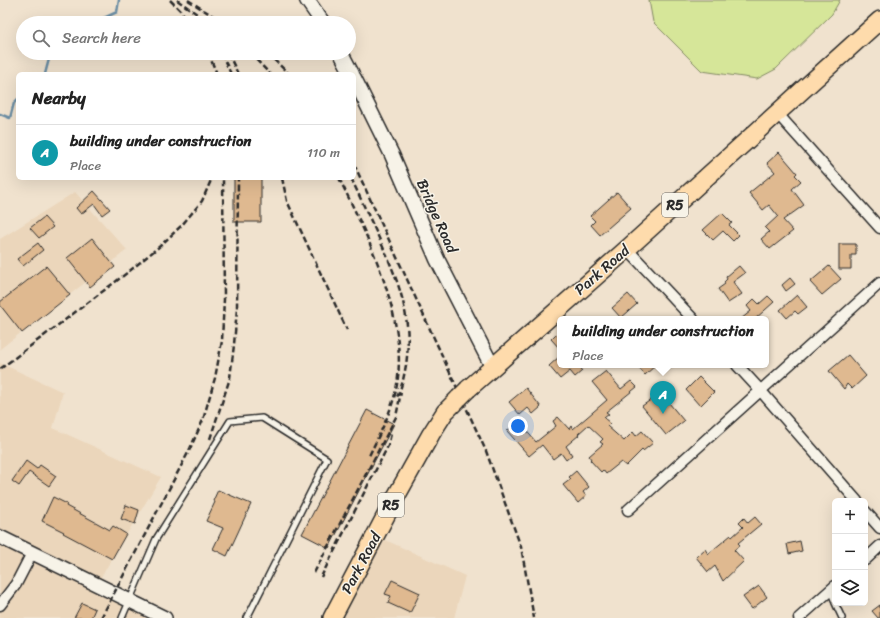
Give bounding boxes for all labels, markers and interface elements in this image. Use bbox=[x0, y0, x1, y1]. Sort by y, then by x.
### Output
search box bbox=[16, 16, 356, 60]
text: Search here bbox=[62, 25, 141, 51]
icon: search bbox=[30, 27, 52, 49]
text: Nearby bbox=[32, 83, 86, 113]
text: building under construction bbox=[70, 128, 251, 154]
text: A bbox=[41, 141, 49, 164]
text: 110 m bbox=[307, 141, 340, 164]
text: Place bbox=[70, 154, 101, 177]
street label: Bridge Road bbox=[409, 175, 465, 258]
road number: R5 bbox=[662, 193, 688, 217]
street label: Park Road bbox=[568, 238, 637, 302]
popup bbox=[557, 316, 769, 368]
text: building under construction bbox=[572, 318, 754, 344]
text: Place bbox=[572, 344, 604, 367]
pin: A bbox=[650, 381, 676, 414]
your location bbox=[508, 416, 528, 436]
road number: R5 bbox=[378, 493, 404, 517]
map controls bbox=[832, 498, 868, 606]
button: + bbox=[832, 498, 868, 534]
street label: Park Road bbox=[334, 526, 389, 599]
button: − bbox=[832, 534, 868, 570]
button: layers bbox=[832, 570, 868, 606]

